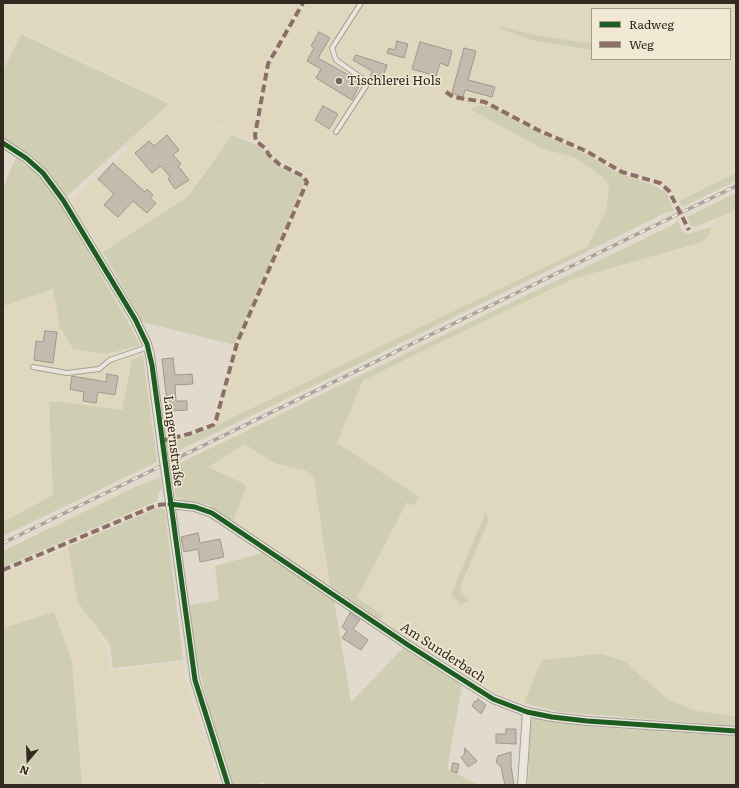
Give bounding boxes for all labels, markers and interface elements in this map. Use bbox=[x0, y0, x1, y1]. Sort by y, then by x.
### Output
legend bbox=[591, 8, 731, 60]
text: Radweg bbox=[629, 15, 674, 33]
text: Weg bbox=[629, 35, 654, 53]
place label: Tischlerei Hols bbox=[347, 73, 441, 89]
marker: Tischlerei Hols bbox=[334, 76, 344, 86]
street label: Langernstraße bbox=[160, 395, 186, 487]
street label: Am Sunderbach bbox=[397, 619, 489, 687]
north arrow bbox=[8, 740, 48, 780]
text: N bbox=[17, 762, 31, 780]

